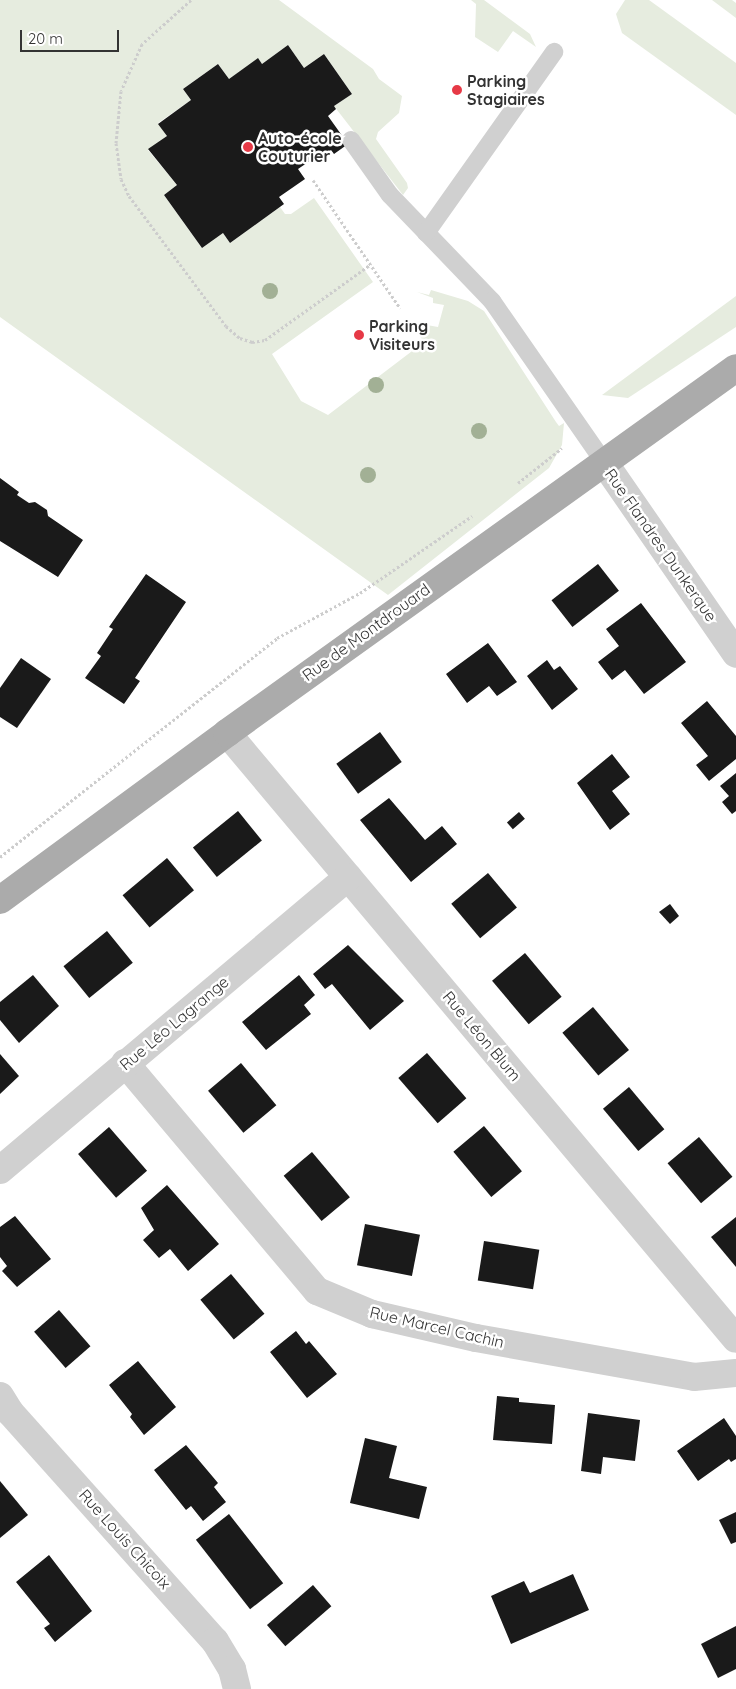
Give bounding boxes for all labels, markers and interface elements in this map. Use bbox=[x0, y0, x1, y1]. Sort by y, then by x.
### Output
scale bar bbox=[22, 20, 121, 52]
text: 20 m bbox=[28, 29, 63, 48]
place label: Parking Stagiaires bbox=[467, 71, 545, 109]
marker: Parking Stagiaires bbox=[451, 84, 463, 96]
place label: Auto-école Couturier bbox=[258, 128, 342, 166]
marker: Auto-école Couturier bbox=[242, 141, 254, 153]
place label: Parking Visiteurs bbox=[369, 316, 435, 354]
marker: Parking Visiteurs bbox=[353, 329, 365, 341]
street label: Rue Flandres Dunkerque bbox=[601, 465, 721, 625]
street label: Rue de Montdrouard bbox=[298, 579, 434, 685]
street label: Rue Léo Lagrange bbox=[116, 972, 232, 1074]
street label: Rue Léon Blum bbox=[439, 987, 525, 1085]
street label: Rue Marcel Cachin bbox=[368, 1302, 506, 1352]
street label: Rue Louis Chicoix bbox=[75, 1485, 175, 1593]

